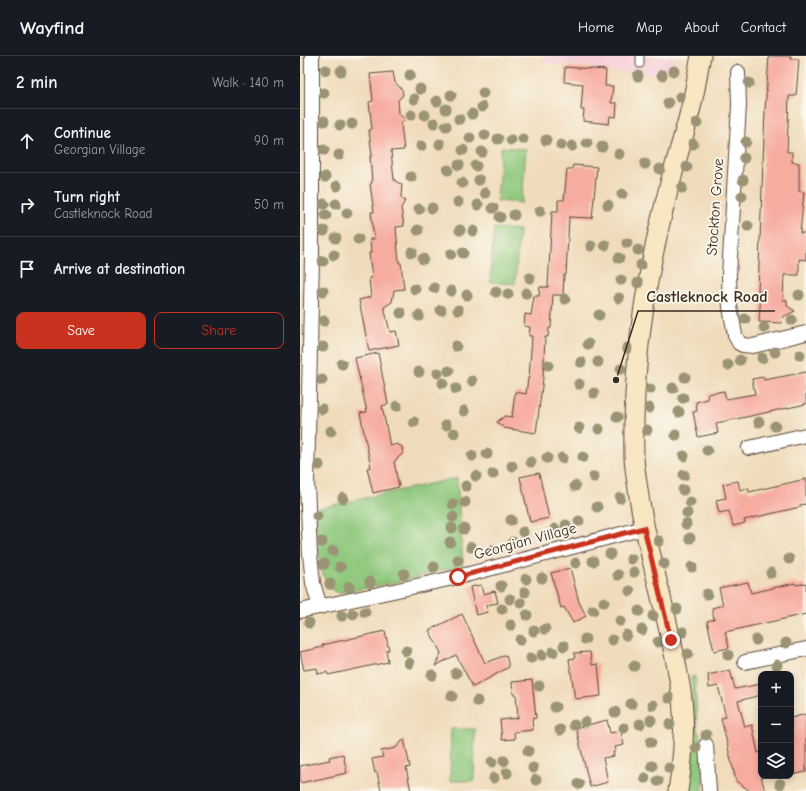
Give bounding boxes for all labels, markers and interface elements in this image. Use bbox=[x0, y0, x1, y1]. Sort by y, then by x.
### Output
text: Wayfind bbox=[20, 17, 84, 39]
text: Home bbox=[578, 19, 614, 36]
text: Map bbox=[636, 19, 662, 36]
text: About bbox=[684, 19, 719, 36]
text: Contact bbox=[741, 19, 786, 36]
text: 2 min bbox=[16, 73, 57, 92]
text: Walk · 140 m bbox=[212, 75, 284, 90]
text: Continue bbox=[54, 124, 111, 142]
icon: ahead bbox=[16, 130, 38, 152]
text: 90 m bbox=[254, 133, 284, 148]
text: Georgian Village bbox=[54, 142, 145, 157]
street label: Stockton Grove bbox=[703, 157, 727, 256]
text: Turn right bbox=[54, 188, 120, 206]
icon: right bbox=[16, 194, 38, 216]
text: 50 m bbox=[254, 197, 284, 212]
text: Castleknock Road bbox=[54, 206, 153, 221]
icon: arrive bbox=[16, 258, 38, 280]
text: Arrive at destination bbox=[54, 260, 185, 278]
callout: Castleknock Road bbox=[638, 283, 775, 311]
text: Castleknock Road bbox=[646, 288, 768, 306]
button: Save bbox=[16, 312, 146, 349]
button: Share bbox=[154, 312, 284, 349]
street label: Georgian Village bbox=[472, 519, 579, 563]
route start bbox=[449, 568, 467, 586]
route end bbox=[662, 631, 680, 649]
map controls bbox=[758, 671, 794, 779]
button: + bbox=[758, 671, 794, 707]
button: − bbox=[758, 707, 794, 743]
button: layers bbox=[758, 743, 794, 779]

